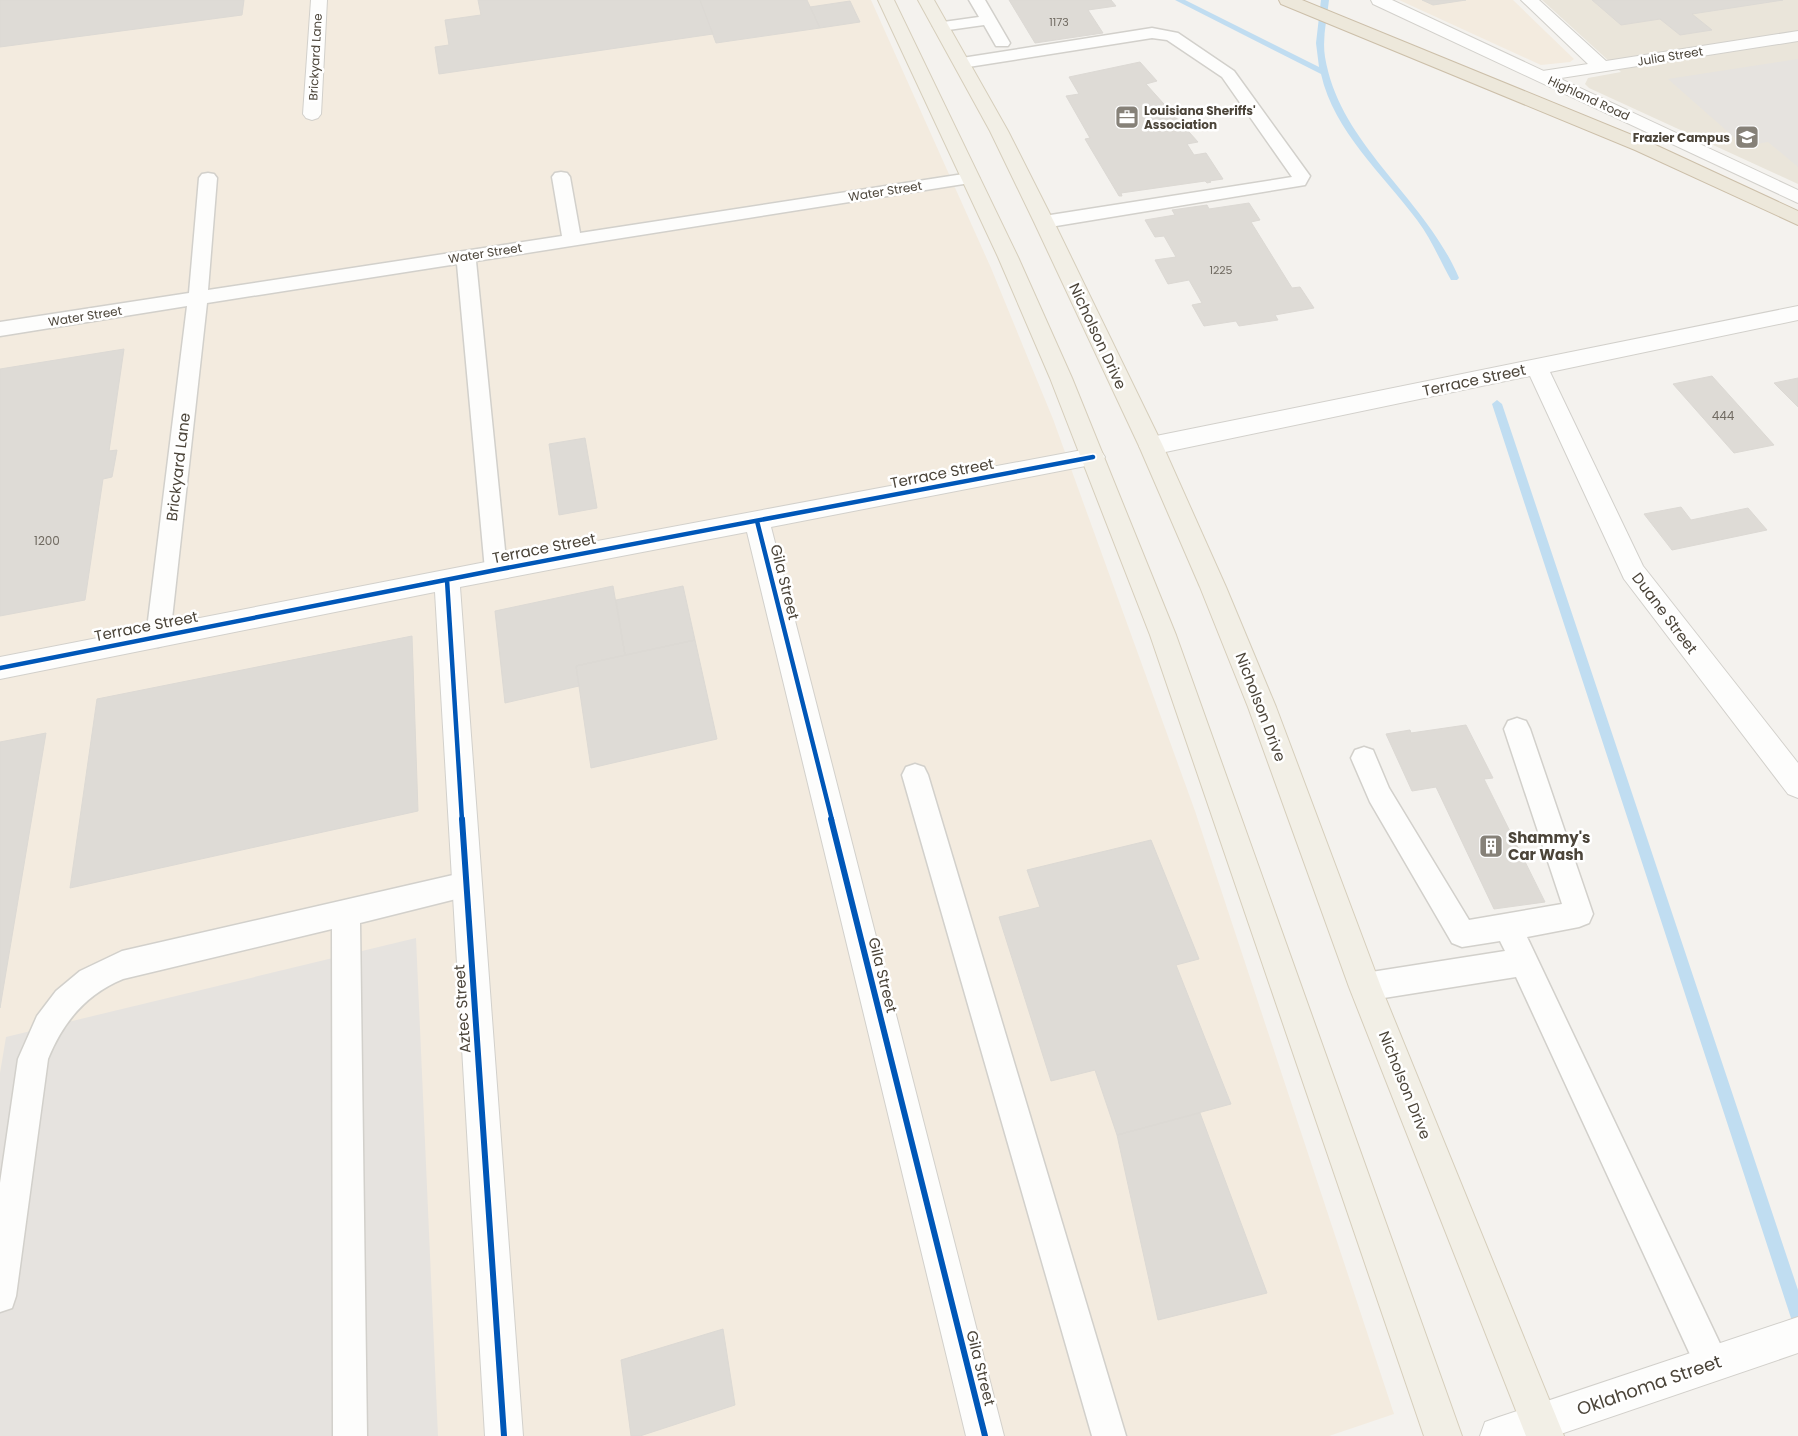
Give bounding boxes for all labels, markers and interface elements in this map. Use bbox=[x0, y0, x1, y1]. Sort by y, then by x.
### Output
street label: Brickyard Lane bbox=[304, 13, 326, 101]
house number: 1173 bbox=[1049, 14, 1069, 30]
street label: Julia Street bbox=[1636, 42, 1704, 70]
street label: Highland Road bbox=[1545, 72, 1633, 124]
place label: Louisiana Sheriffs' Association bbox=[1144, 102, 1256, 133]
office icon: Louisiana Sheriffs' Association bbox=[1114, 104, 1140, 130]
school or university icon: Frazier Campus bbox=[1734, 124, 1760, 150]
place label: Frazier Campus bbox=[1633, 129, 1730, 146]
street label: Water Street bbox=[847, 177, 923, 205]
street label: Water Street bbox=[447, 239, 523, 267]
house number: 1225 bbox=[1209, 262, 1233, 278]
street label: Nicholson Drive bbox=[1064, 280, 1132, 392]
street label: Water Street bbox=[47, 302, 123, 330]
street label: Terrace Street bbox=[1420, 359, 1528, 401]
house number: 444 bbox=[1712, 407, 1735, 424]
street label: Brickyard Lane bbox=[161, 412, 195, 522]
street label: Terrace Street bbox=[888, 453, 996, 493]
street label: Terrace Street bbox=[490, 528, 598, 568]
house number: 1200 bbox=[34, 532, 60, 549]
street label: Gila Street bbox=[765, 542, 805, 622]
street label: Duane Street bbox=[1627, 568, 1703, 658]
street label: Terrace Street bbox=[92, 606, 200, 646]
street label: Nicholson Drive bbox=[1231, 650, 1291, 764]
place label: Shammy's Car Wash bbox=[1508, 827, 1590, 865]
building icon: Shammy's Car Wash bbox=[1478, 833, 1504, 859]
street label: Gila Street bbox=[863, 935, 903, 1015]
street label: Aztec Street bbox=[448, 964, 476, 1054]
street label: Nicholson Drive bbox=[1374, 1028, 1436, 1142]
street label: Gila Street bbox=[961, 1328, 1001, 1408]
street label: Oklahoma Street bbox=[1573, 1349, 1725, 1421]

